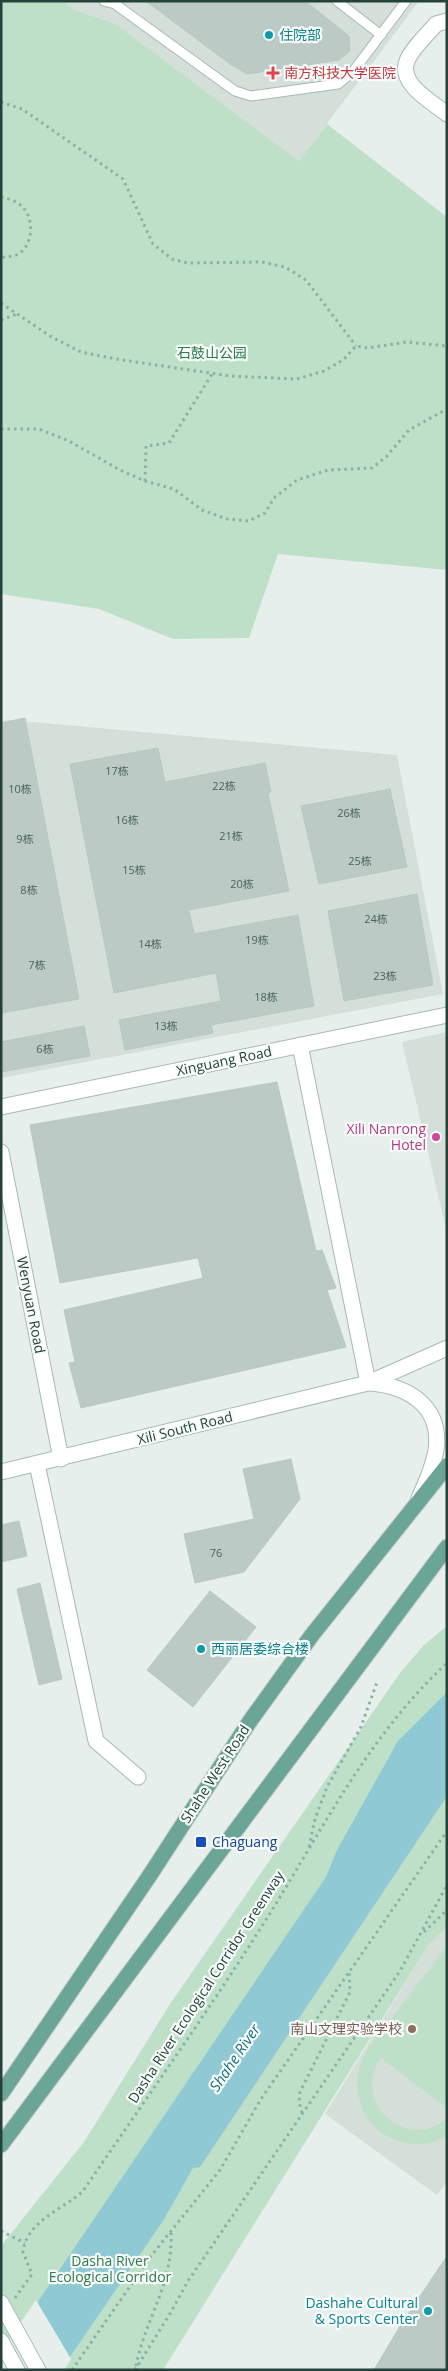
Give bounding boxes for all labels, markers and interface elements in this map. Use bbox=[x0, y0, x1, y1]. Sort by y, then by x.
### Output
place label: 住院部 bbox=[279, 25, 321, 44]
marker: 住院部 bbox=[263, 29, 275, 41]
place label: 南方科技大学医院 bbox=[284, 63, 396, 82]
marker: 南方科技大学医院 bbox=[266, 66, 280, 80]
park label: 石鼓山公园 bbox=[177, 343, 247, 362]
house number: 17栋 bbox=[105, 763, 129, 778]
house number: 22栋 bbox=[212, 778, 236, 793]
house number: 10栋 bbox=[8, 781, 32, 796]
house number: 26栋 bbox=[337, 805, 361, 820]
house number: 16栋 bbox=[115, 812, 139, 827]
house number: 21栋 bbox=[219, 828, 243, 843]
house number: 9栋 bbox=[16, 831, 34, 846]
house number: 25栋 bbox=[348, 853, 372, 868]
house number: 15栋 bbox=[122, 862, 146, 877]
house number: 20栋 bbox=[230, 876, 254, 891]
house number: 8栋 bbox=[20, 882, 38, 897]
house number: 24栋 bbox=[364, 911, 388, 926]
house number: 19栋 bbox=[245, 932, 269, 947]
house number: 14栋 bbox=[138, 936, 162, 951]
house number: 7栋 bbox=[28, 957, 46, 972]
house number: 23栋 bbox=[373, 968, 397, 983]
house number: 18栋 bbox=[254, 989, 278, 1004]
house number: 13栋 bbox=[154, 1018, 178, 1033]
house number: 6栋 bbox=[36, 1041, 54, 1056]
street label: Xinguang Road bbox=[174, 1041, 274, 1080]
place label: Xili Nanrong Hotel bbox=[346, 1119, 426, 1154]
marker: Xili Nanrong Hotel bbox=[430, 1131, 442, 1143]
street label: Wenyuan Road bbox=[13, 1255, 50, 1355]
street label: Xili South Road bbox=[135, 1406, 235, 1449]
house number: 76 bbox=[210, 1545, 222, 1560]
place label: 西丽居委综合楼 bbox=[211, 1639, 309, 1658]
marker: 西丽居委综合楼 bbox=[195, 1643, 207, 1655]
street label: Shahe West Road bbox=[176, 1721, 253, 1827]
place label: Chaguang bbox=[212, 1832, 278, 1851]
marker: Chaguang bbox=[194, 1835, 208, 1849]
street label: Dasha River Ecological Corridor Greenway bbox=[123, 1866, 288, 2106]
water label: Shahe River bbox=[204, 2019, 265, 2095]
place label: 南山文理实验学校 bbox=[290, 2019, 402, 2038]
marker: 南山文理实验学校 bbox=[406, 2023, 418, 2035]
park label: Dasha River Ecological Corridor bbox=[49, 2251, 172, 2286]
place label: Dashahe Cultural & Sports Center bbox=[305, 2293, 418, 2328]
marker: Dashahe Cultural & Sports Center bbox=[422, 2305, 434, 2317]

